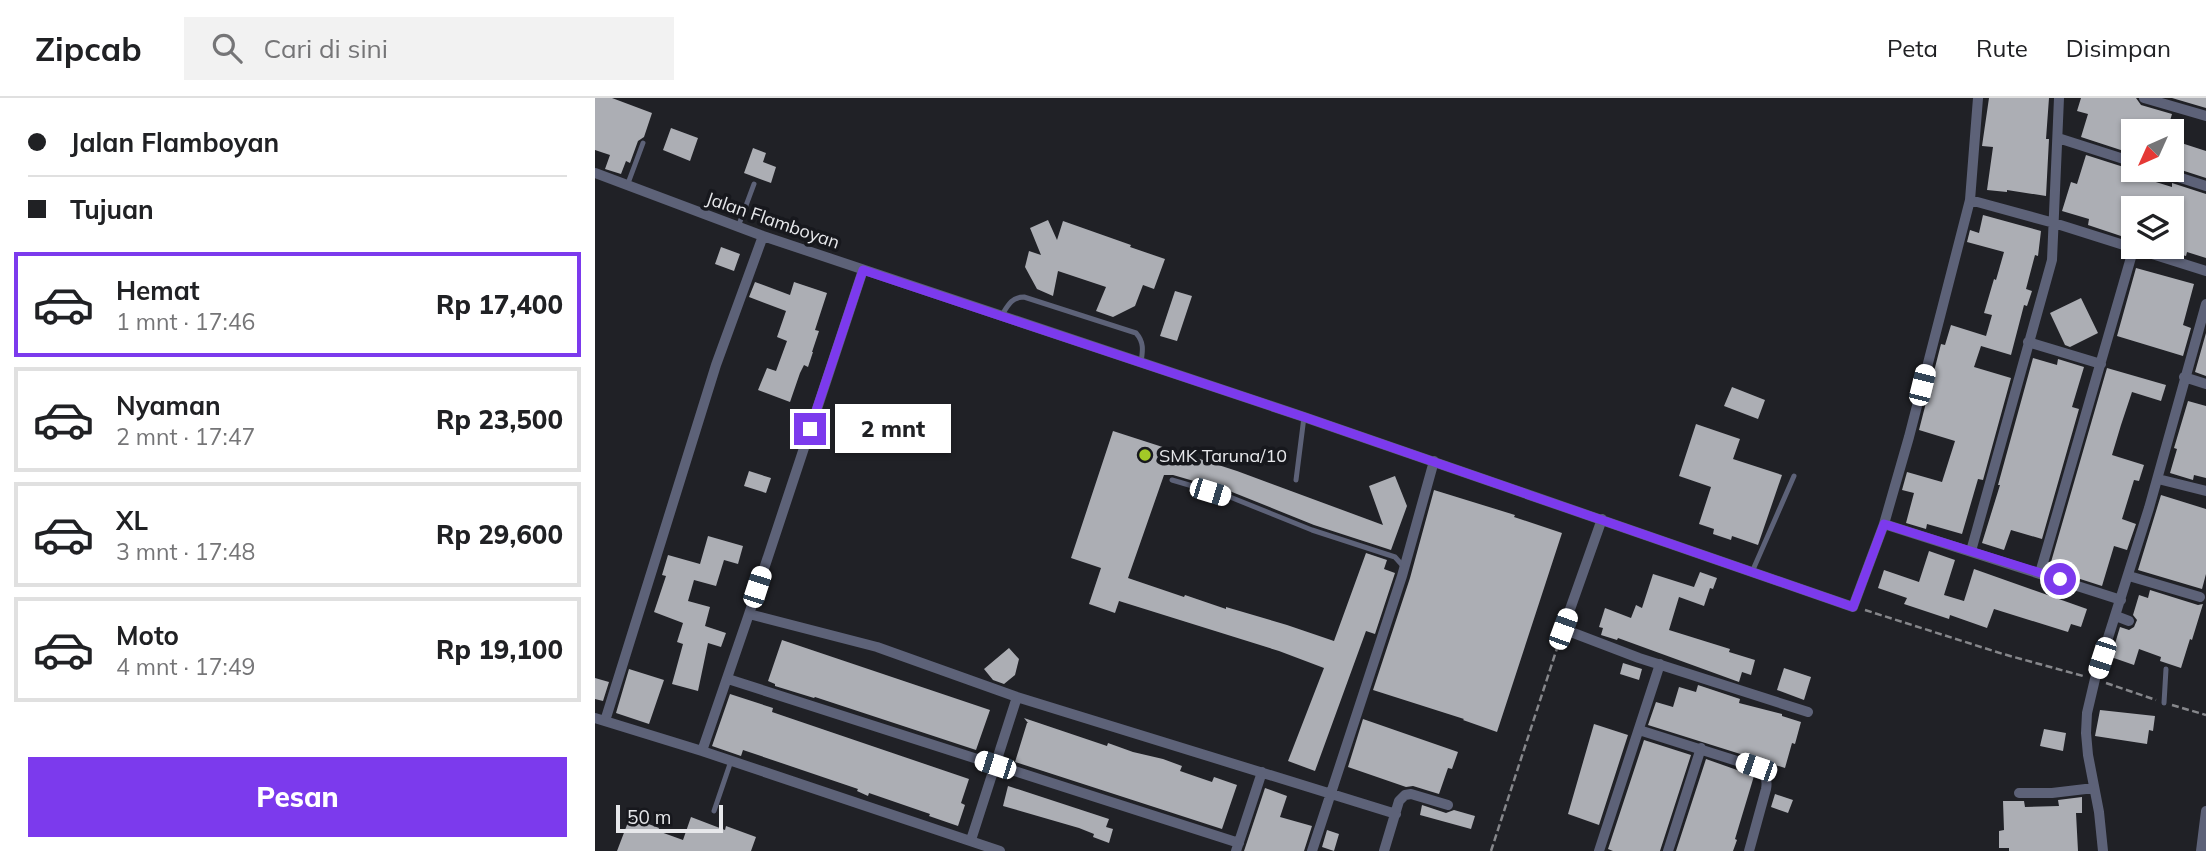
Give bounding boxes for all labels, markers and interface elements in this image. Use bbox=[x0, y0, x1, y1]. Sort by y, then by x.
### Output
search box bbox=[184, 17, 674, 80]
text: Zipcab bbox=[35, 28, 142, 69]
icon: search bbox=[208, 29, 246, 67]
text: Cari di sini bbox=[264, 32, 388, 65]
text: Peta bbox=[1887, 33, 1938, 63]
text: Rute bbox=[1976, 33, 2028, 63]
text: Disimpan bbox=[2066, 33, 2171, 63]
north arrow bbox=[2121, 119, 2184, 182]
map controls bbox=[2121, 119, 2184, 259]
text: Jalan Flamboyan bbox=[70, 126, 279, 159]
street label: Jalan Flamboyan bbox=[703, 186, 843, 254]
text: Tujuan bbox=[70, 193, 154, 226]
button: layers bbox=[2121, 196, 2184, 259]
icon: car bbox=[32, 273, 95, 336]
text: Hemat bbox=[116, 274, 200, 307]
text: Rp 17,400 bbox=[436, 288, 563, 321]
text: 1 mnt · 17:46 bbox=[116, 307, 255, 336]
car bbox=[1907, 362, 1938, 408]
icon: car bbox=[32, 388, 95, 451]
text: Nyaman bbox=[116, 389, 221, 422]
text: Rp 23,500 bbox=[436, 403, 563, 436]
callout: 2 mnt bbox=[835, 404, 950, 454]
route end bbox=[794, 413, 826, 445]
text: 2 mnt bbox=[861, 414, 925, 443]
text: 2 mnt · 17:47 bbox=[116, 422, 255, 451]
place label: SMK Taruna/10 bbox=[1159, 444, 1287, 467]
marker: SMK Taruna/10 bbox=[1137, 447, 1153, 463]
car bbox=[1187, 476, 1234, 508]
icon: car bbox=[32, 503, 95, 566]
text: XL bbox=[116, 504, 148, 537]
text: Rp 29,600 bbox=[436, 518, 563, 551]
text: 3 mnt · 17:48 bbox=[116, 537, 255, 566]
route start bbox=[2044, 563, 2076, 595]
car bbox=[741, 564, 774, 610]
car bbox=[1546, 606, 1581, 652]
icon: car bbox=[32, 618, 95, 681]
text: Moto bbox=[116, 619, 179, 652]
text: Rp 19,100 bbox=[436, 633, 563, 666]
car bbox=[2086, 635, 2119, 681]
text: 4 mnt · 17:49 bbox=[116, 652, 255, 681]
car bbox=[972, 749, 1019, 781]
car bbox=[1733, 750, 1780, 784]
button: Pesan bbox=[28, 757, 567, 837]
scale bar bbox=[616, 802, 723, 834]
text: 50 m bbox=[627, 805, 671, 829]

